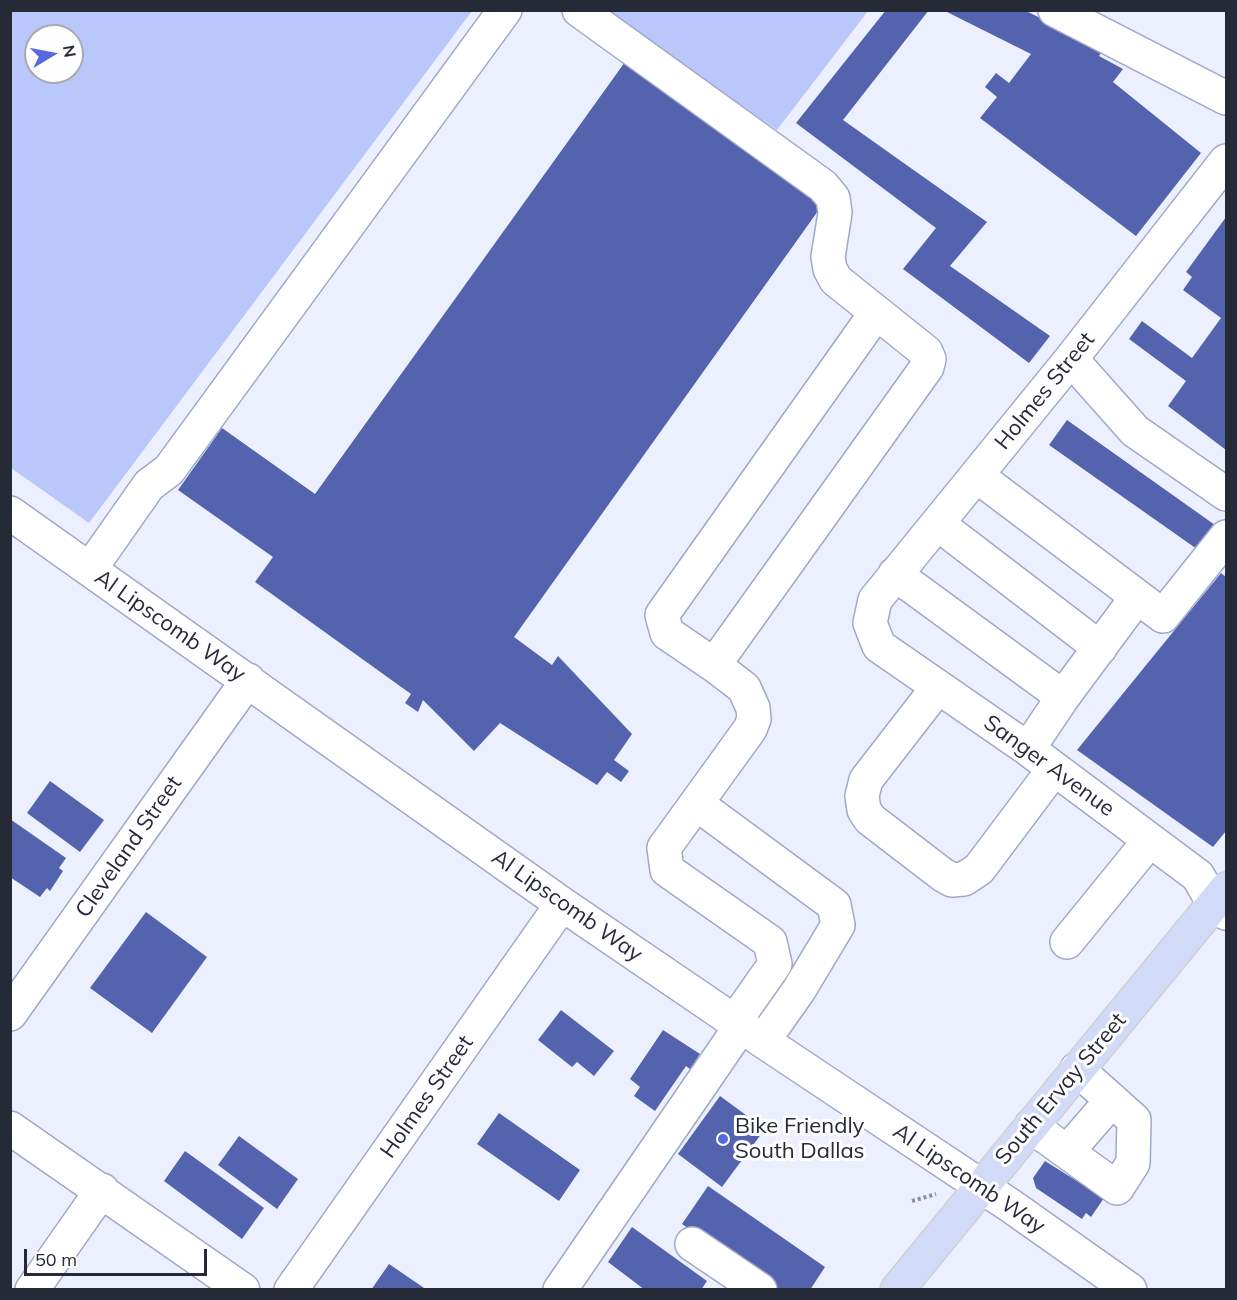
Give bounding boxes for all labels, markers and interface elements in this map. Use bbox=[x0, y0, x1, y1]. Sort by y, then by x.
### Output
north arrow bbox=[24, 24, 84, 84]
text: N bbox=[59, 44, 81, 59]
street label: Holmes Street bbox=[990, 327, 1100, 455]
street label: Al Lipscomb Way bbox=[90, 564, 250, 688]
street label: Sanger Avenue bbox=[978, 710, 1120, 822]
street label: Cleveland Street bbox=[70, 771, 188, 923]
street label: Al Lipscomb Way bbox=[487, 844, 647, 968]
street label: South Ervay Street bbox=[990, 1008, 1132, 1170]
street label: Holmes Street bbox=[375, 1031, 479, 1163]
place label: Bike Friendly South Dallas bbox=[735, 1113, 865, 1164]
street label: Al Lipscomb Way bbox=[888, 1118, 1050, 1240]
marker: Bike Friendly South Dallas bbox=[716, 1132, 730, 1146]
scale bar bbox=[27, 1237, 210, 1275]
text: 50 m bbox=[35, 1248, 77, 1271]

